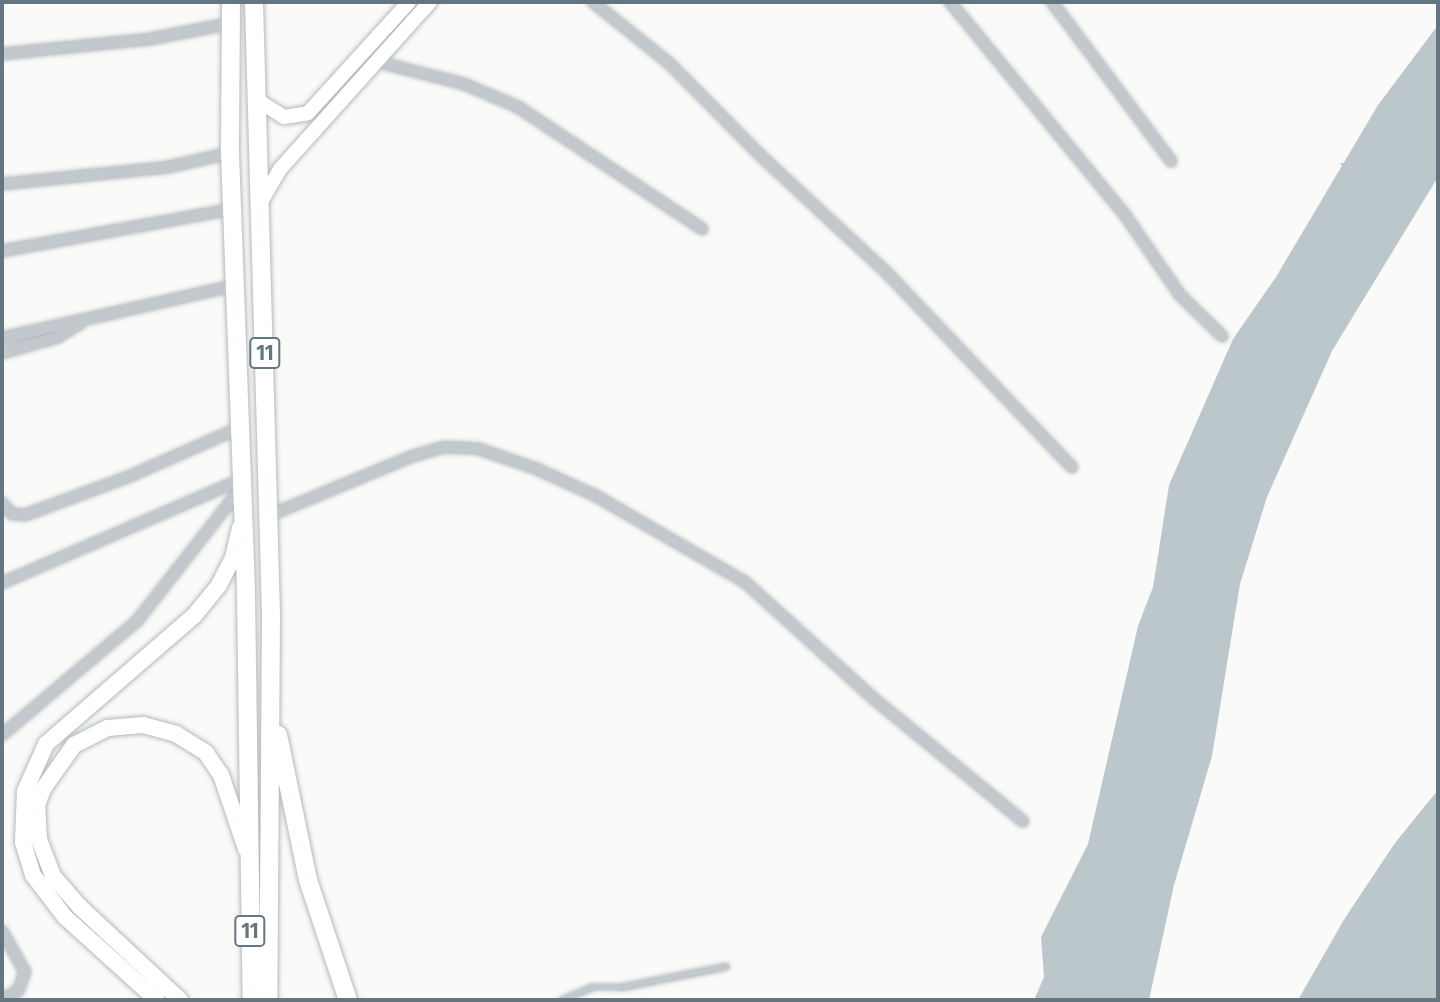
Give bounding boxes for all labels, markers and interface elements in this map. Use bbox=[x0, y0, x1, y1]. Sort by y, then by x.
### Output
road number: 11 bbox=[249, 336, 281, 370]
road number: 11 bbox=[234, 914, 266, 948]

